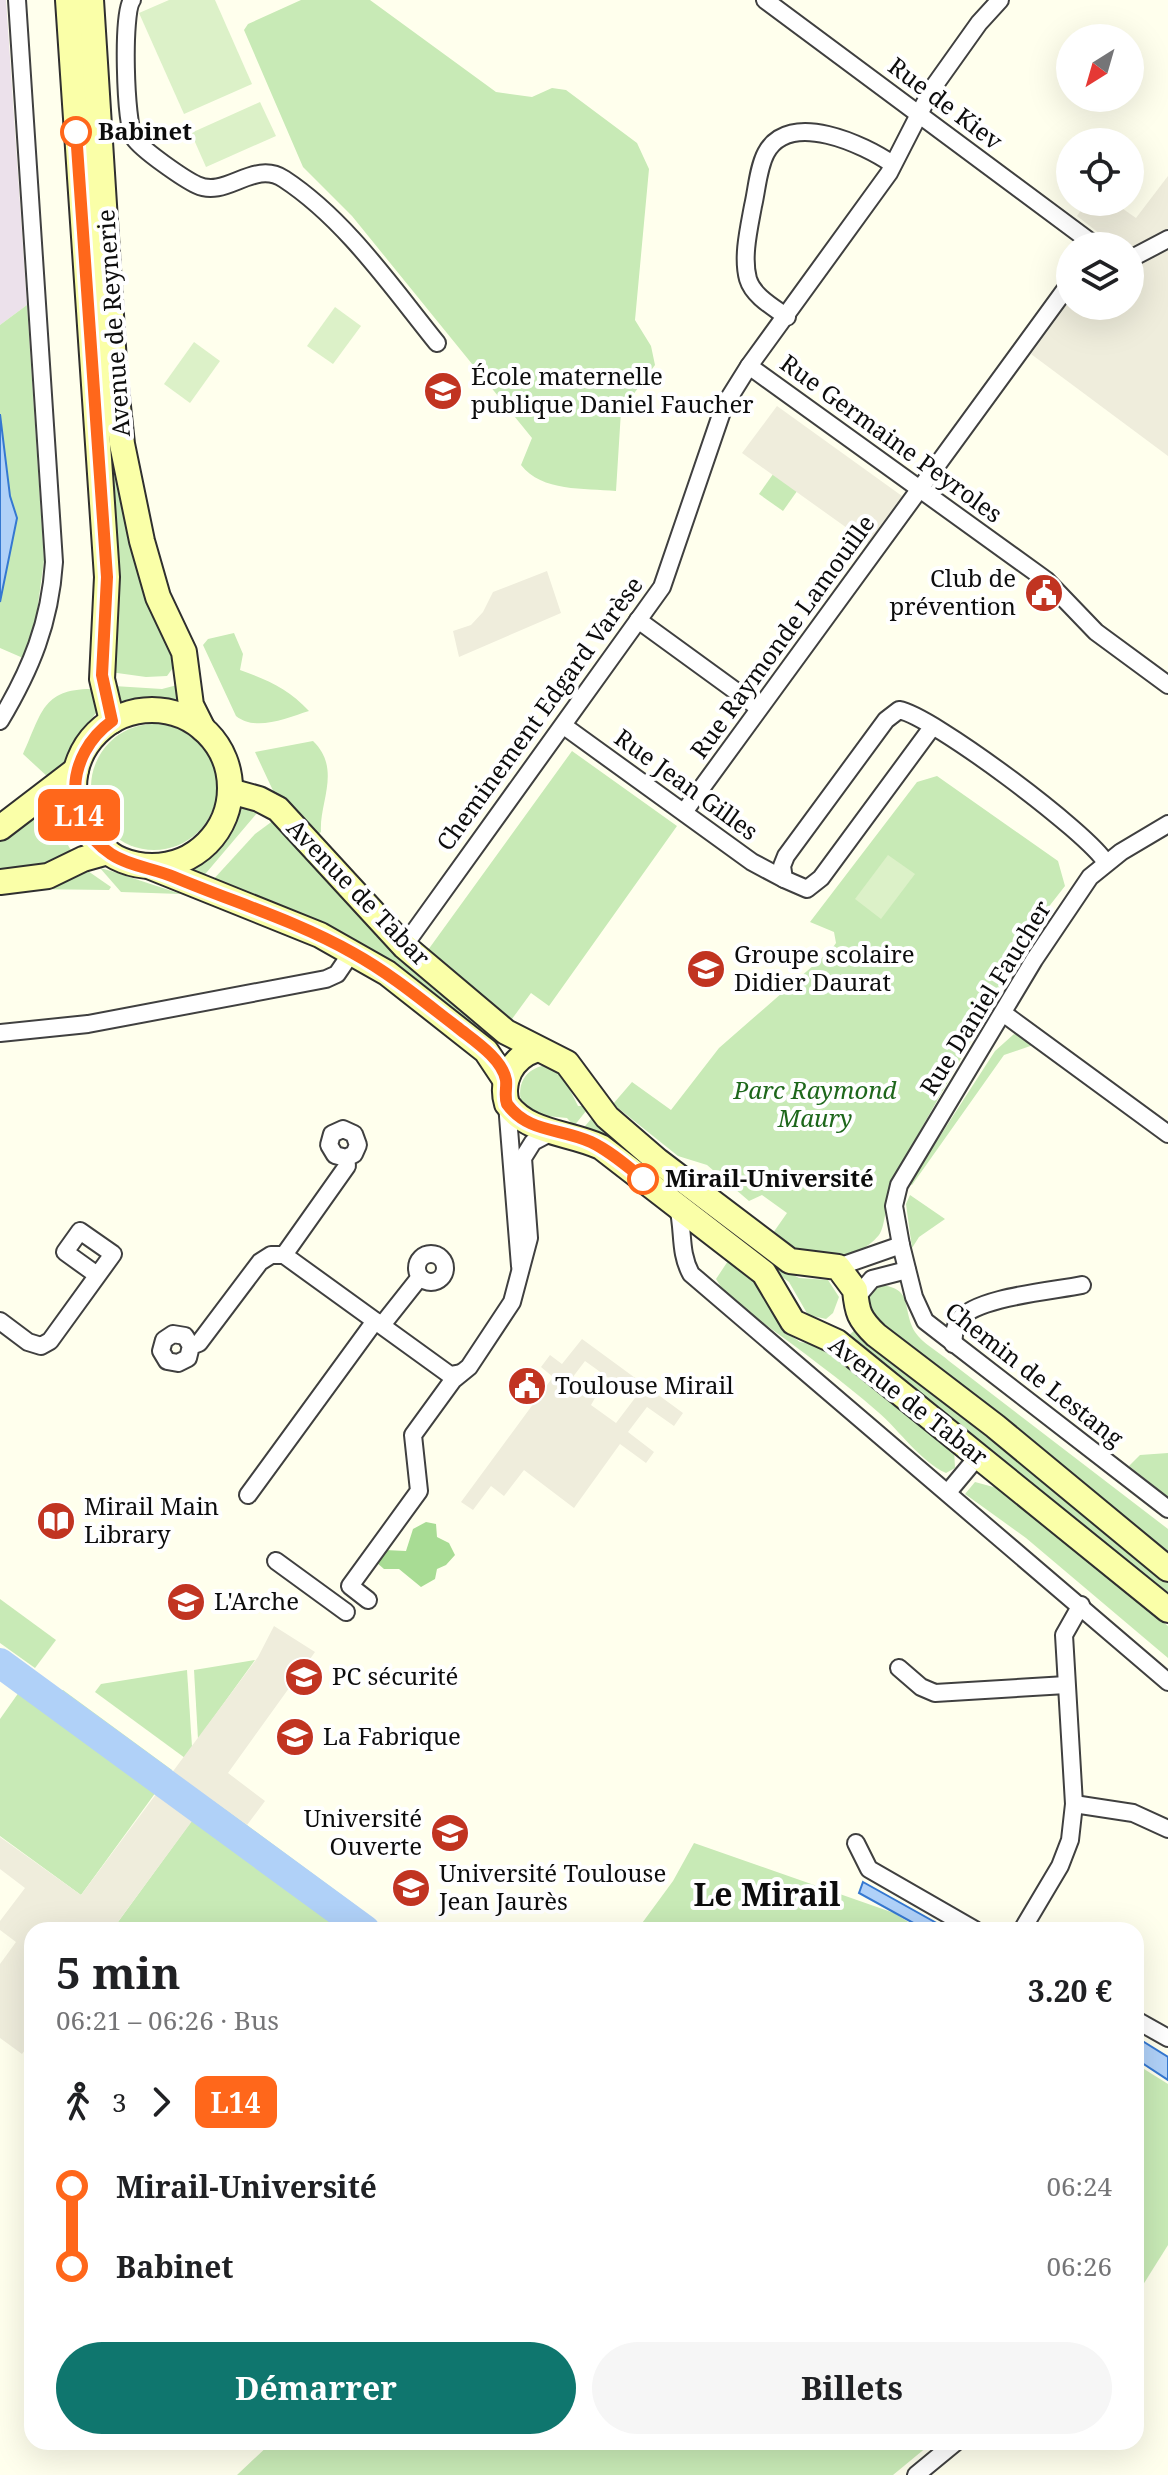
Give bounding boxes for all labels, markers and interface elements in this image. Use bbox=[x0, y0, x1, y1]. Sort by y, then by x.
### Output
north arrow bbox=[1056, 24, 1144, 112]
map controls bbox=[1056, 24, 1144, 320]
street label: Rue de Kiev bbox=[882, 49, 1010, 157]
place label: Babinet bbox=[98, 114, 192, 147]
marker: Babinet bbox=[61, 117, 91, 147]
button: locate bbox=[1056, 128, 1144, 216]
street label: Avenue de Reynerie bbox=[88, 208, 137, 438]
button: layers bbox=[1056, 232, 1144, 320]
street label: Rue Germaine Peyroles bbox=[774, 346, 1010, 530]
place label: École maternelle publique Daniel Faucher bbox=[471, 359, 754, 420]
school or university icon: École maternelle publique Daniel Faucher bbox=[422, 370, 464, 412]
street label: Rue Raymonde Lamouille bbox=[682, 508, 881, 765]
place label: Club de prévention bbox=[889, 561, 1016, 622]
street label: Cheminement Edgard Varèse bbox=[428, 569, 650, 857]
public building icon: Club de prévention bbox=[1023, 572, 1065, 614]
street label: Rue Jean Gilles bbox=[608, 720, 765, 847]
line badge: L14 bbox=[33, 789, 125, 841]
text: L14 bbox=[54, 796, 104, 834]
street label: Avenue de Tabar bbox=[280, 811, 438, 973]
street label: Rue Daniel Faucher bbox=[911, 894, 1058, 1101]
place label: Groupe scolaire Didier Daurat bbox=[734, 937, 915, 998]
school or university icon: Groupe scolaire Didier Daurat bbox=[685, 948, 727, 990]
park label: Parc Raymond Maury bbox=[732, 1073, 897, 1134]
place label: Mirail-Université bbox=[665, 1161, 874, 1194]
marker: Mirail-Université bbox=[628, 1164, 658, 1194]
street label: Chemin de Lestang bbox=[939, 1294, 1131, 1454]
street label: Avenue de Tabar bbox=[823, 1327, 995, 1472]
public building icon: Toulouse Mirail bbox=[506, 1365, 548, 1407]
place label: Toulouse Mirail bbox=[555, 1368, 734, 1401]
place label: Mirail Main Library bbox=[84, 1489, 219, 1550]
library icon: Mirail Main Library bbox=[35, 1500, 77, 1542]
school or university icon: L'Arche bbox=[165, 1581, 207, 1623]
place label: L'Arche bbox=[214, 1584, 299, 1617]
school or university icon: PC sécurité bbox=[283, 1656, 325, 1698]
place label: PC sécurité bbox=[332, 1659, 458, 1692]
school or university icon: La Fabrique bbox=[274, 1716, 316, 1758]
place label: La Fabrique bbox=[323, 1719, 461, 1752]
place label: Université Ouverte bbox=[304, 1801, 422, 1862]
school or university icon: Université Ouverte bbox=[429, 1812, 471, 1854]
place label: Université Toulouse Jean Jaurès bbox=[438, 1856, 666, 1917]
school or university icon: Université Toulouse Jean Jaurès bbox=[390, 1867, 432, 1909]
district label: Le Mirail bbox=[693, 1872, 841, 1915]
text: 5 min bbox=[56, 1942, 181, 2002]
text: 3.20 € bbox=[1028, 1970, 1112, 2011]
text: 06:21 – 06:26 · Bus bbox=[56, 2002, 279, 2038]
icon: walk bbox=[56, 2080, 100, 2124]
icon: forward bbox=[139, 2080, 183, 2124]
text: L14 bbox=[211, 2083, 261, 2121]
text: 3 bbox=[112, 2084, 127, 2120]
text: Mirail-Université bbox=[116, 2166, 377, 2207]
text: 06:24 bbox=[1046, 2168, 1112, 2204]
text: Babinet bbox=[116, 2246, 234, 2287]
text: 06:26 bbox=[1046, 2248, 1112, 2284]
button: Démarrer bbox=[56, 2342, 576, 2434]
button: Billets bbox=[592, 2342, 1112, 2434]

